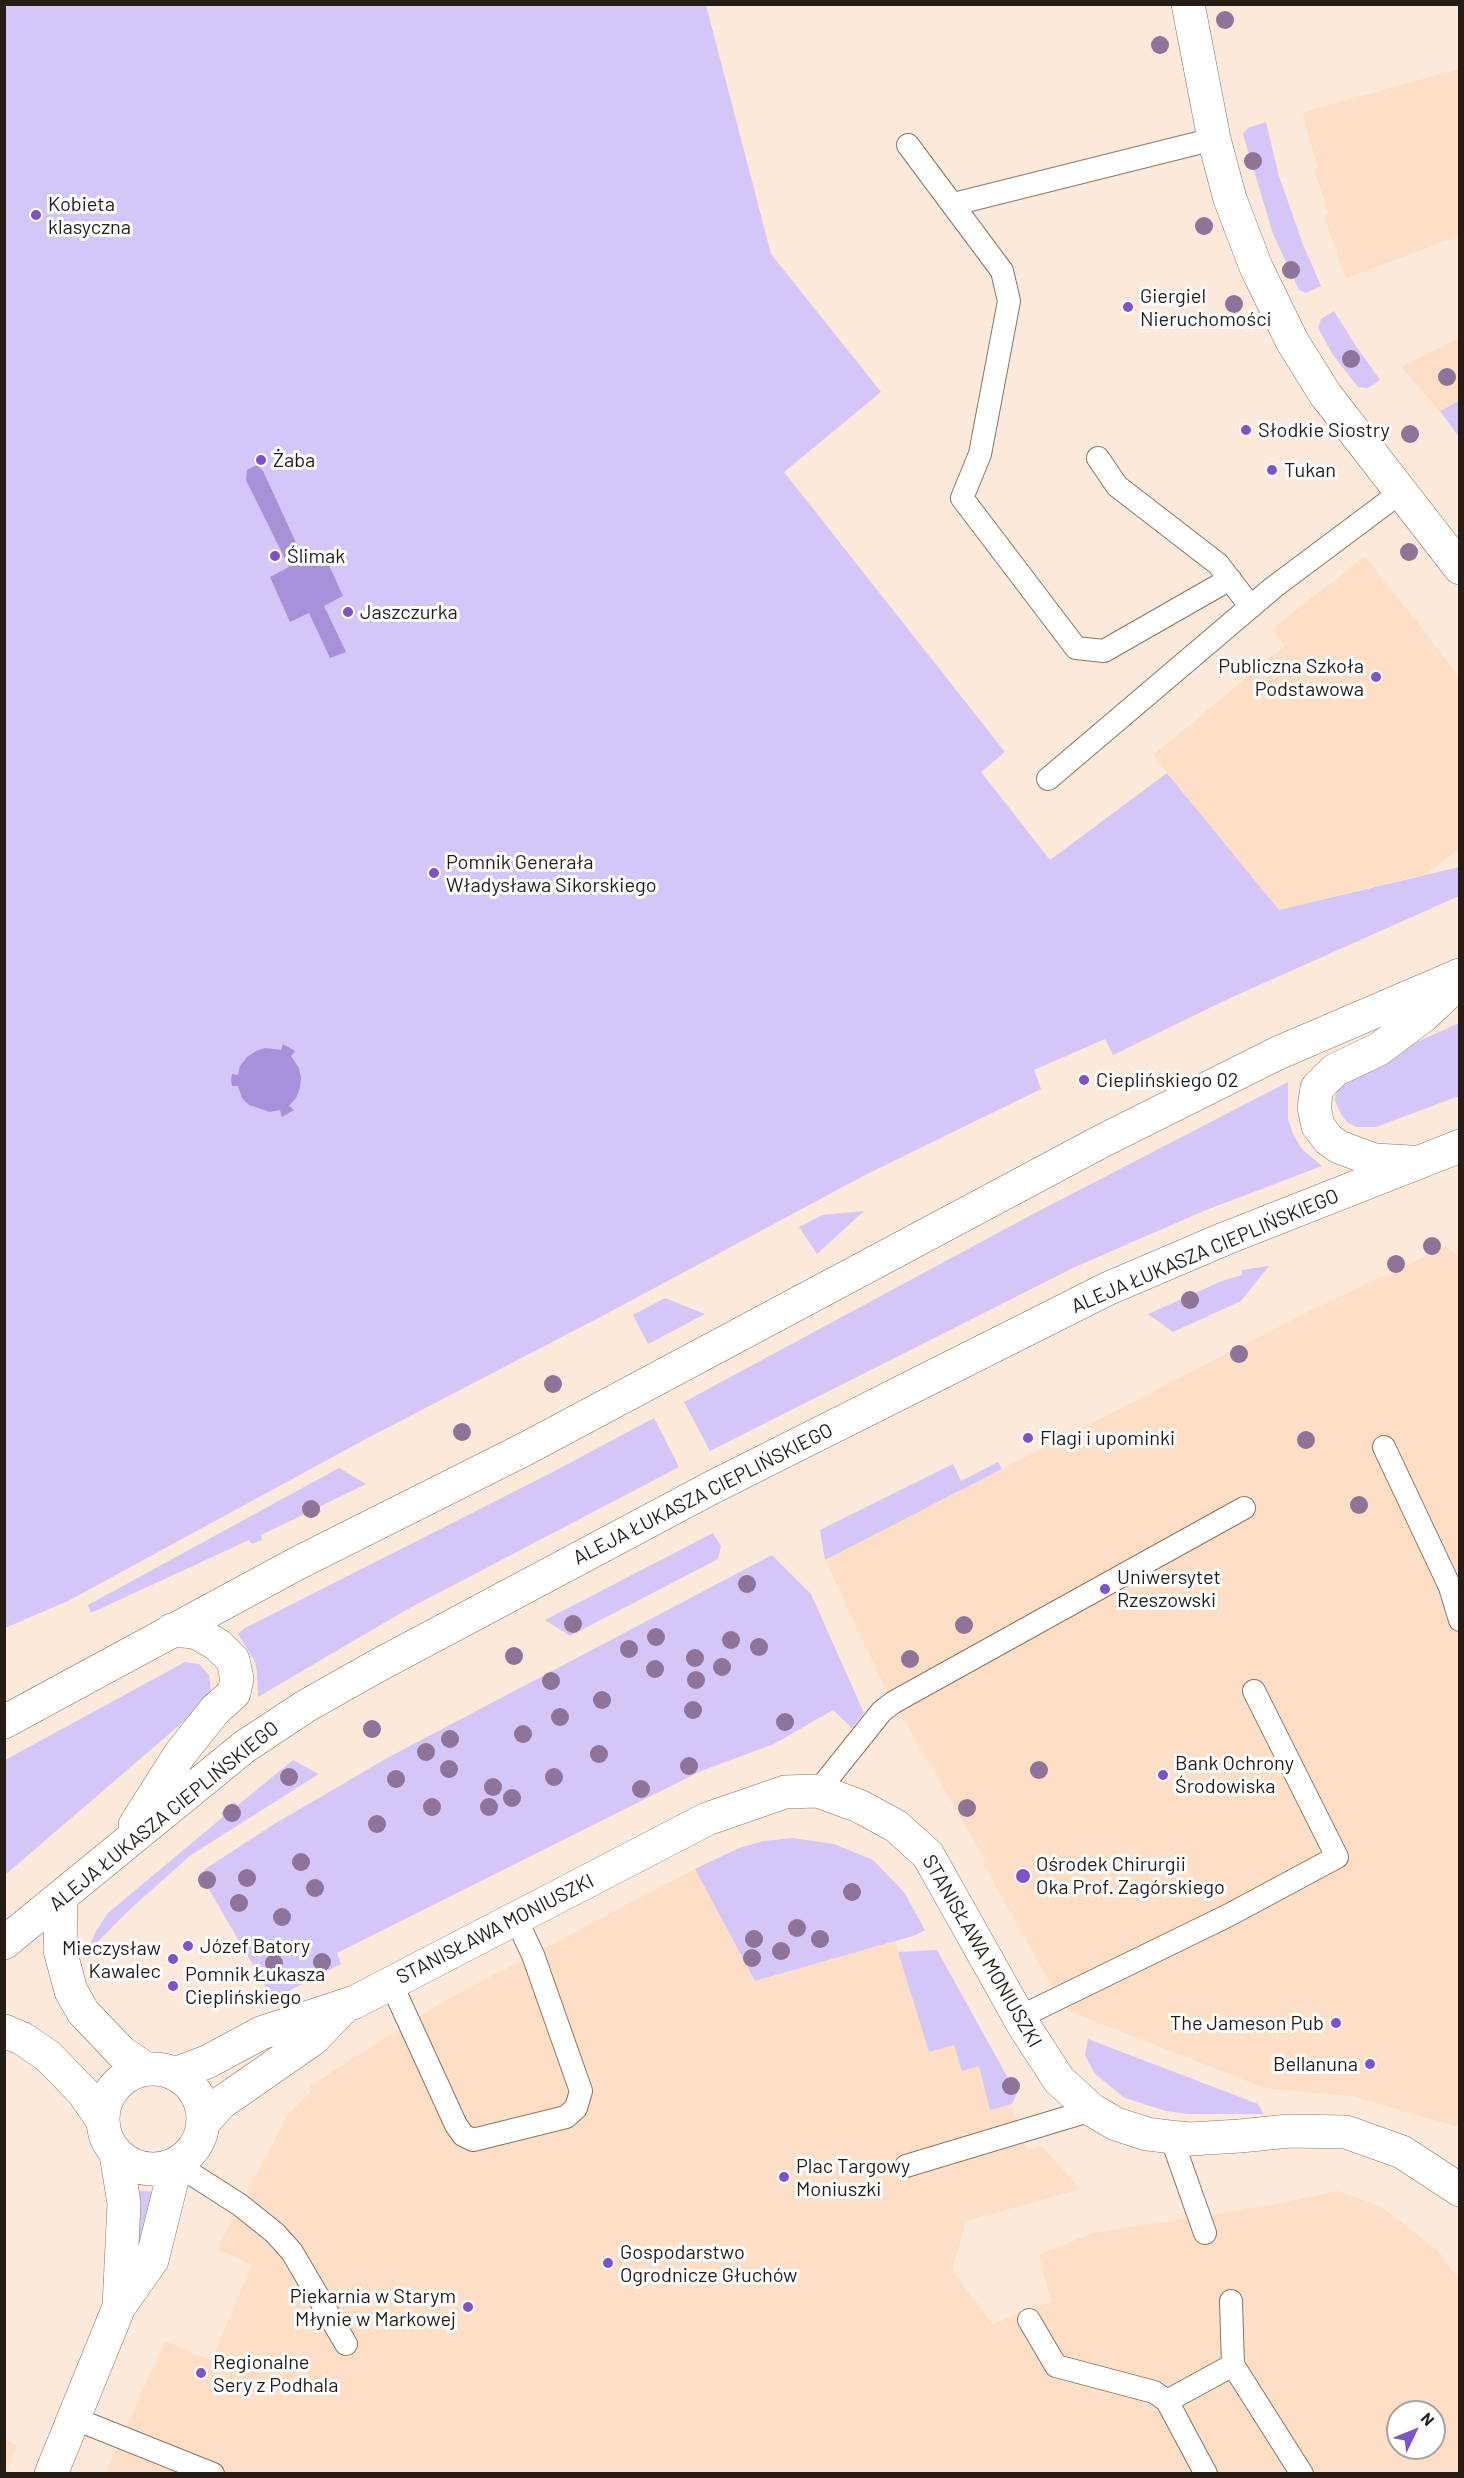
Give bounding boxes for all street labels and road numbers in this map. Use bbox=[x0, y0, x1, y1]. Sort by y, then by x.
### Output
street label: ALEJA ŁUKASZA CIEPLIŃSKIEGO bbox=[1068, 1184, 1342, 1318]
street label: ALEJA ŁUKASZA CIEPLIŃSKIEGO bbox=[569, 1418, 837, 1570]
street label: ALEJA ŁUKASZA CIEPLIŃSKIEGO bbox=[44, 1716, 284, 1916]
street label: STANISŁAWA MONIUSZKI bbox=[917, 1850, 1047, 2052]
street label: STANISŁAWA MONIUSZKI bbox=[392, 1869, 598, 1989]

